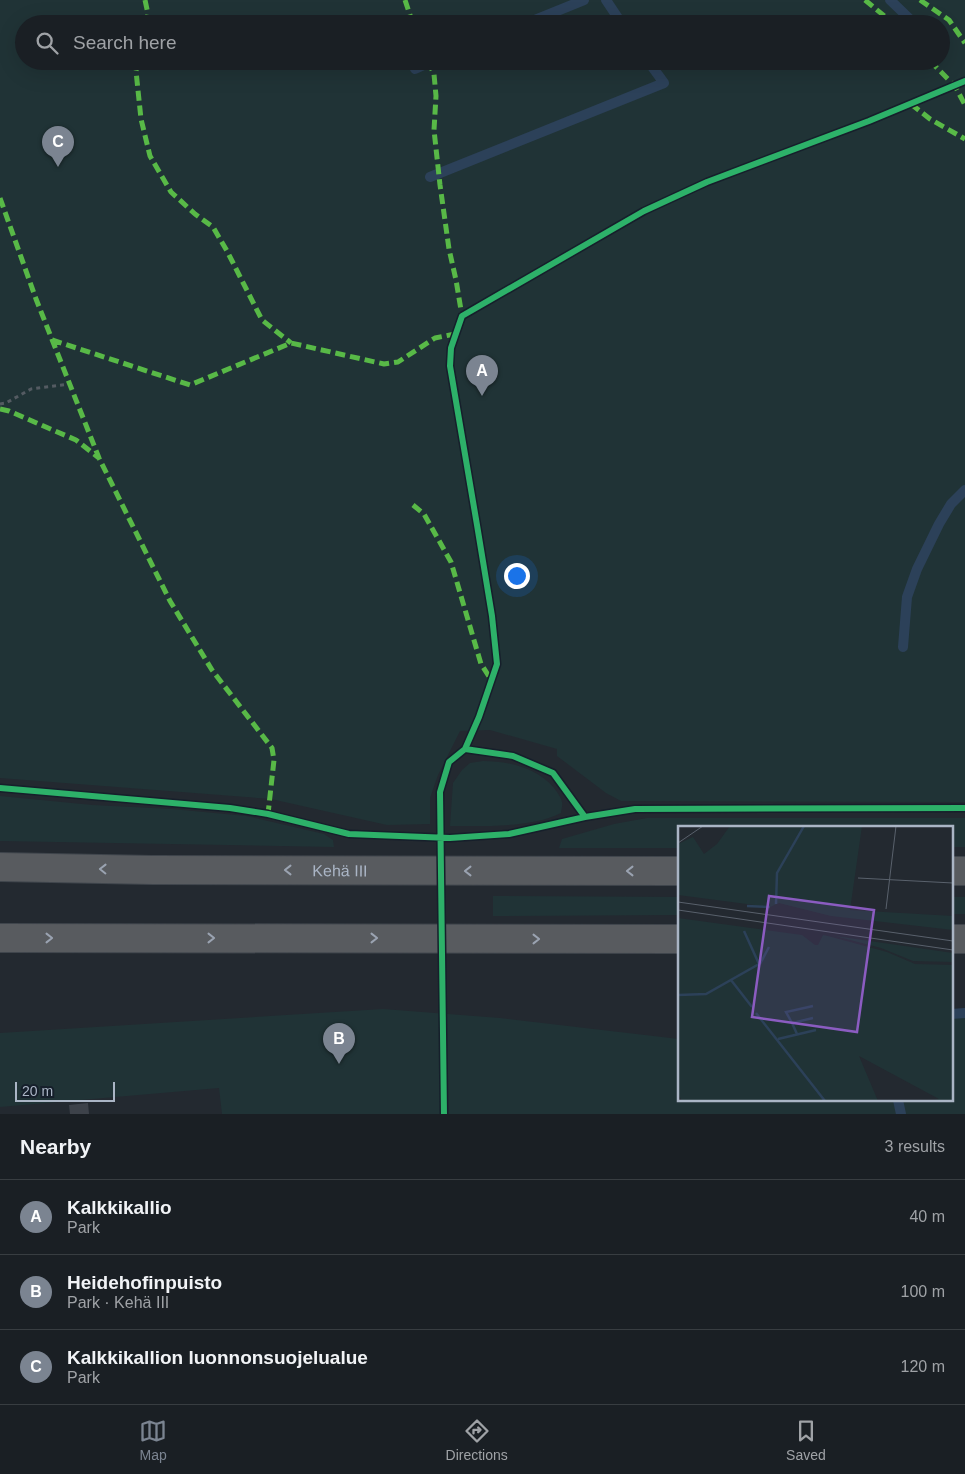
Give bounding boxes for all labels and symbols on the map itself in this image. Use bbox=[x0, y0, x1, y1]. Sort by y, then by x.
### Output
pin: C bbox=[42, 126, 74, 167]
pin: A bbox=[466, 355, 498, 396]
your location bbox=[504, 563, 530, 589]
inset map bbox=[678, 826, 952, 1102]
street label: Kehä III bbox=[312, 862, 368, 879]
one-way arrow bbox=[99, 864, 107, 874]
one-way arrow bbox=[283, 865, 291, 875]
one-way arrow bbox=[463, 866, 471, 876]
one-way arrow bbox=[626, 866, 634, 876]
one-way arrow bbox=[45, 933, 53, 943]
one-way arrow bbox=[208, 933, 215, 943]
one-way arrow bbox=[370, 933, 378, 943]
one-way arrow bbox=[532, 934, 540, 944]
pin: B bbox=[323, 1023, 355, 1064]
scale bar bbox=[15, 1079, 115, 1102]

